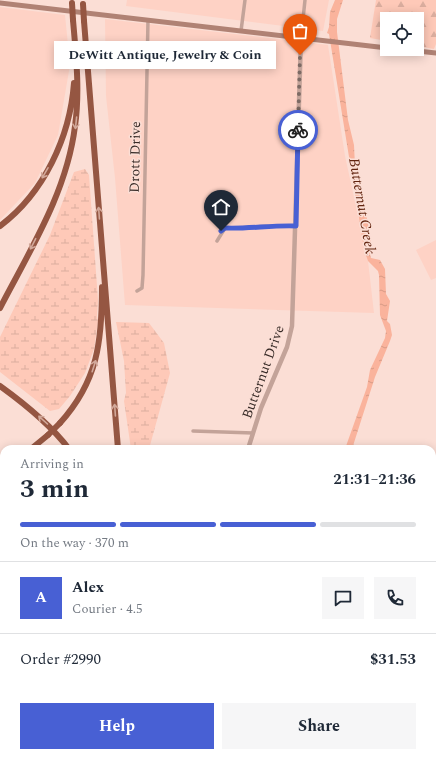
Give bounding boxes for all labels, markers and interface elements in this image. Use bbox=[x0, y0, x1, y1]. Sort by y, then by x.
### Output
map controls bbox=[380, 12, 424, 56]
button: locate bbox=[380, 12, 424, 56]
pin bbox=[283, 14, 317, 55]
icon: bag bbox=[289, 20, 311, 42]
callout: DeWitt Antique, Jewelry & Coin bbox=[54, 41, 276, 69]
text: DeWitt Antique, Jewelry & Coin bbox=[69, 45, 261, 65]
courier bbox=[278, 110, 318, 150]
one-way arrow bbox=[72, 116, 79, 129]
icon: bike bbox=[287, 119, 309, 141]
street label: Drott Drive bbox=[124, 121, 146, 193]
water label: Butternut Creek bbox=[342, 156, 382, 256]
one-way arrow bbox=[41, 167, 49, 179]
pin bbox=[204, 190, 238, 231]
icon: home bbox=[210, 196, 232, 218]
one-way arrow bbox=[96, 207, 103, 220]
one-way arrow bbox=[29, 238, 36, 250]
street label: Butternut Drive bbox=[236, 322, 290, 422]
one-way arrow bbox=[91, 360, 98, 373]
one-way arrow bbox=[112, 404, 119, 417]
one-way arrow bbox=[37, 416, 48, 425]
text: Arriving in bbox=[20, 454, 84, 474]
text: 21:31–21:36 bbox=[333, 468, 416, 491]
text: 3 min bbox=[20, 469, 89, 509]
text: On the way · 370 m bbox=[20, 533, 129, 553]
text: Alex bbox=[72, 576, 104, 599]
button: chat bbox=[322, 577, 364, 619]
button: phone bbox=[374, 577, 416, 619]
text: A bbox=[35, 586, 47, 609]
text: Courier · 4.5 bbox=[72, 599, 142, 619]
text: Order #2990 bbox=[20, 648, 101, 671]
text: $31.53 bbox=[370, 648, 416, 671]
button: Help bbox=[20, 703, 214, 749]
button: Share bbox=[222, 703, 416, 749]

